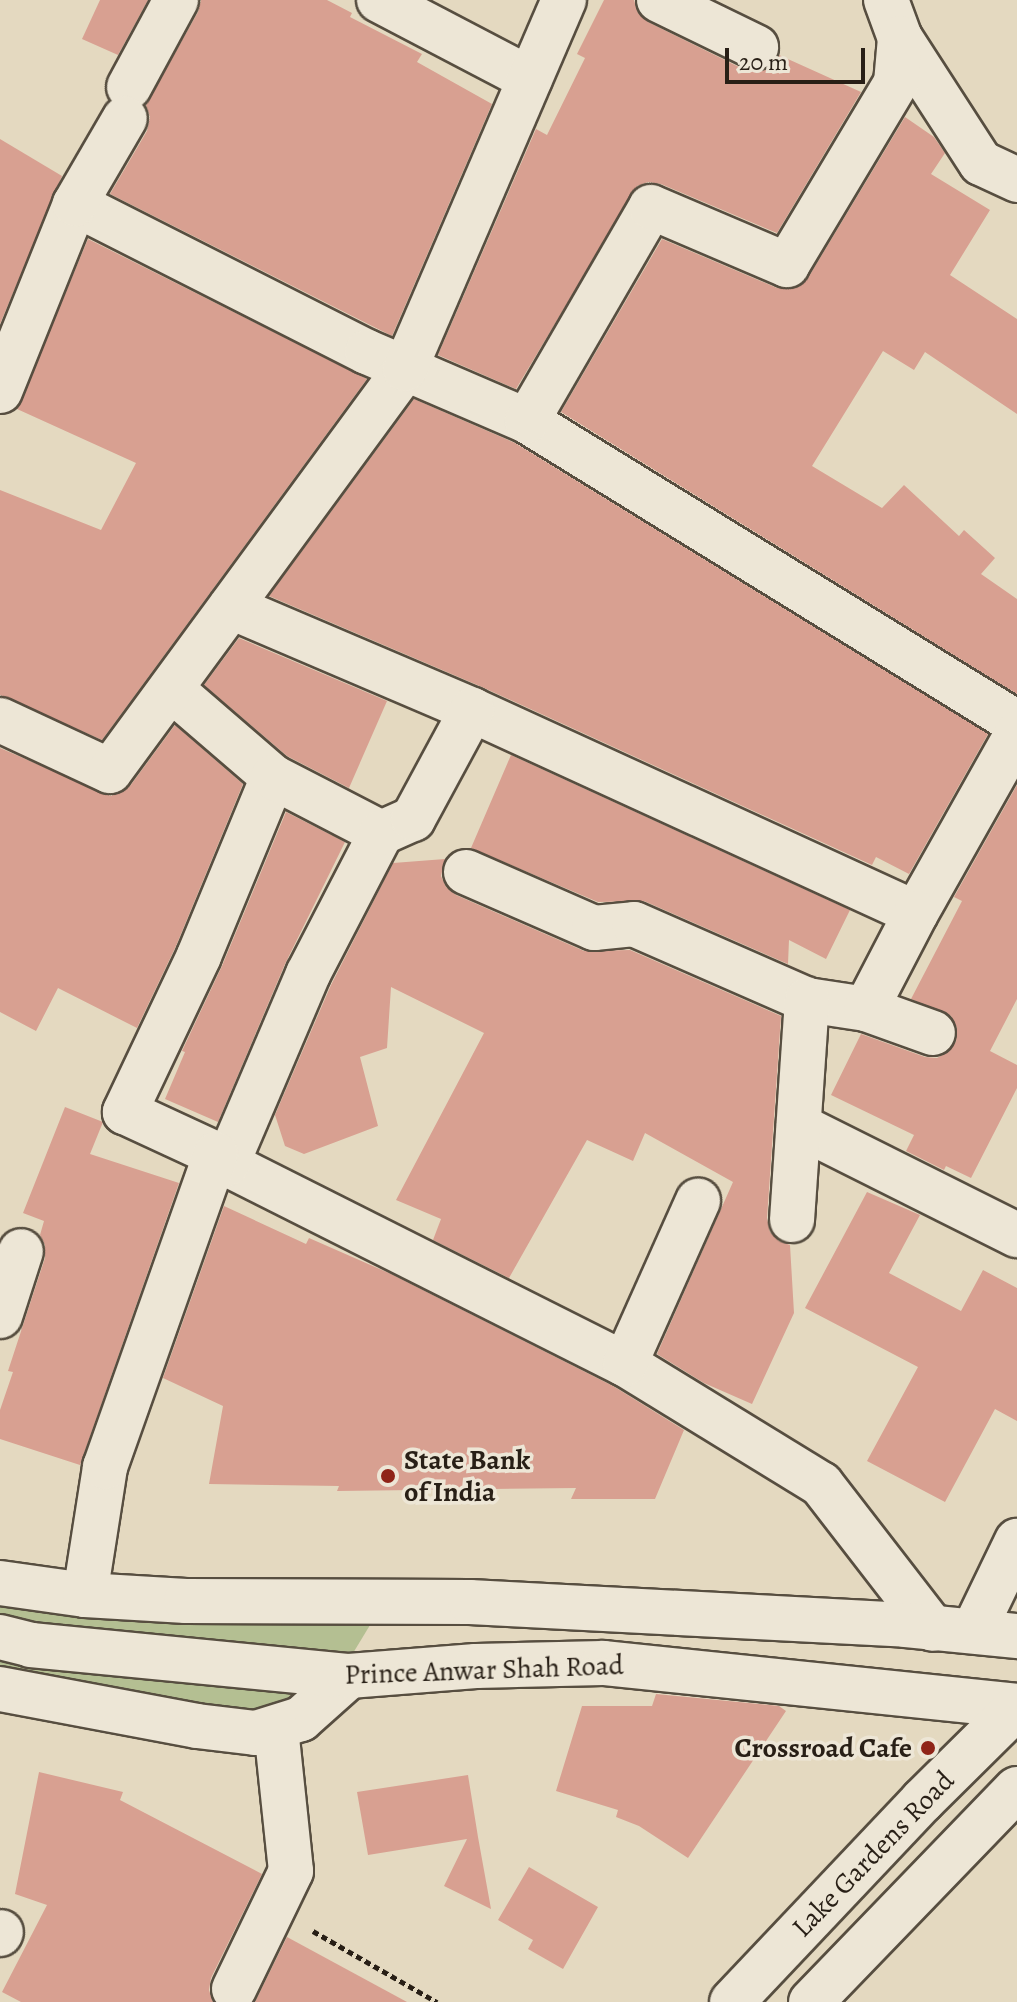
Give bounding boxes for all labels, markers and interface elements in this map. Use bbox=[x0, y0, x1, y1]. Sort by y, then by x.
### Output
scale bar bbox=[729, 32, 869, 82]
text: 20 m bbox=[739, 46, 788, 78]
place label: State Bank of India bbox=[404, 1443, 530, 1509]
marker: State Bank of India bbox=[379, 1467, 397, 1485]
street label: Prince Anwar Shah Road bbox=[344, 1648, 624, 1692]
place label: Crossroad Cafe bbox=[735, 1731, 912, 1765]
marker: Crossroad Cafe bbox=[919, 1739, 937, 1757]
street label: Lake Gardens Road bbox=[785, 1764, 961, 1944]

